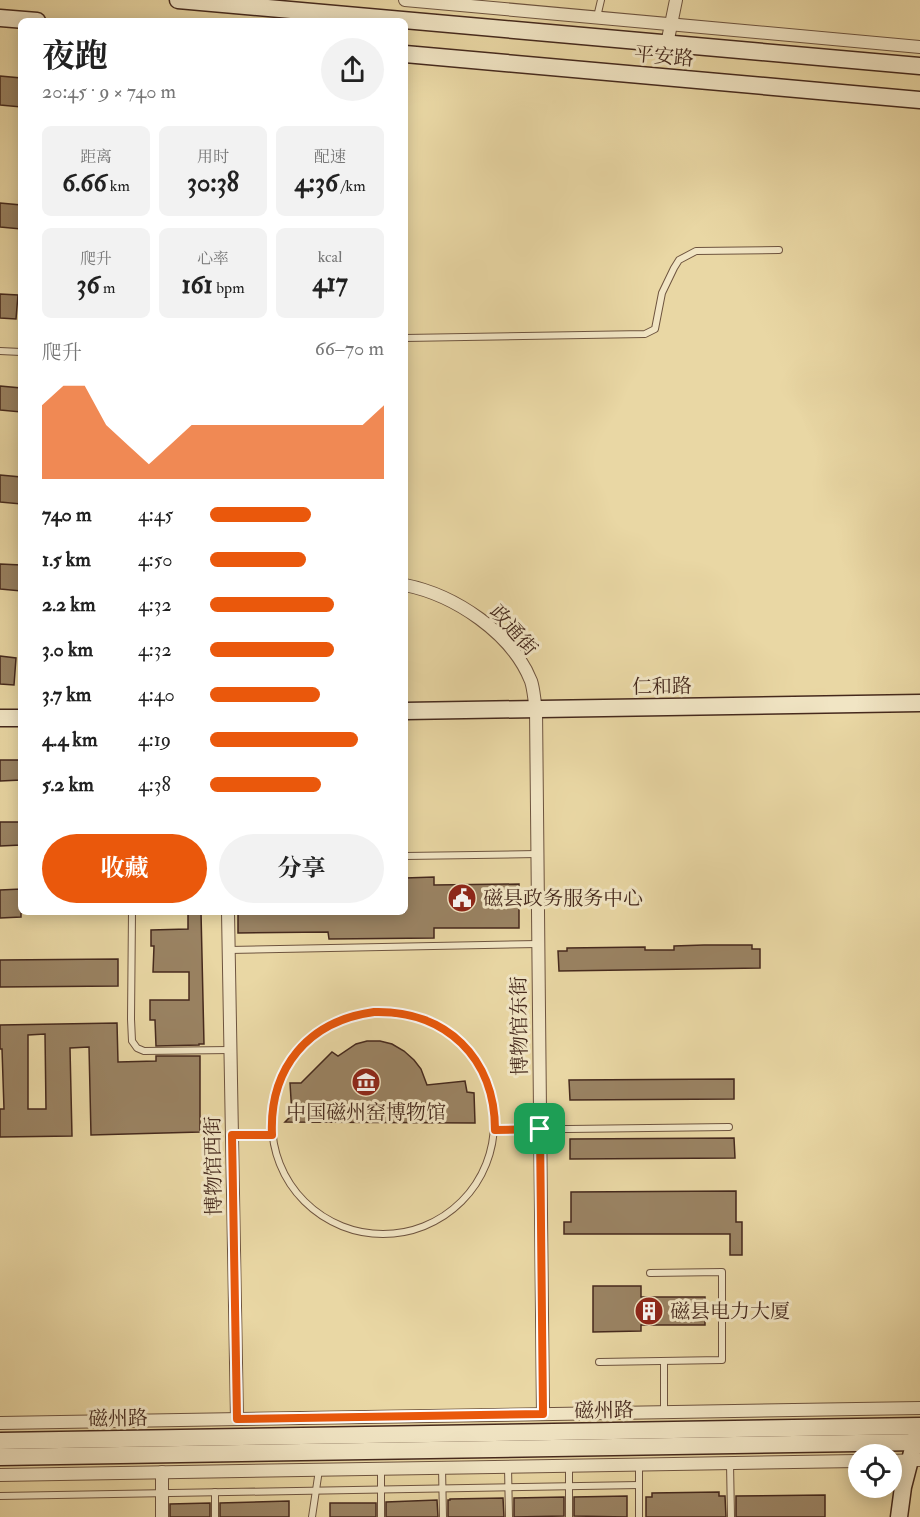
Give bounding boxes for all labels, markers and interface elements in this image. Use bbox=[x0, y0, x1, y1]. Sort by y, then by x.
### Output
text: 夜跑 bbox=[42, 36, 108, 77]
button: share bbox=[321, 38, 384, 101]
street label: 平安路 bbox=[633, 41, 695, 72]
text: 20:45 · 9 × 740 m bbox=[42, 79, 176, 104]
text: 距离 bbox=[80, 147, 112, 167]
text: 用时 bbox=[197, 147, 229, 167]
text: 配速 bbox=[314, 147, 346, 167]
text: 6.66 bbox=[62, 167, 106, 199]
text: 30:38 bbox=[187, 167, 239, 199]
text: 4:36 bbox=[294, 167, 338, 199]
text: km bbox=[106, 176, 130, 196]
text: /km bbox=[338, 176, 366, 196]
text: kcal bbox=[318, 247, 342, 267]
text: 爬升 bbox=[80, 249, 112, 269]
text: 心率 bbox=[197, 249, 229, 269]
text: 417 bbox=[312, 267, 348, 299]
text: 36 bbox=[77, 269, 100, 301]
text: 161 bbox=[181, 269, 213, 301]
text: m bbox=[100, 278, 115, 298]
text: bpm bbox=[213, 278, 245, 298]
text: 66–70 m bbox=[315, 336, 384, 361]
text: 爬升 bbox=[42, 340, 82, 365]
text: 740 m bbox=[42, 502, 91, 527]
text: 4:45 bbox=[138, 502, 173, 527]
text: 1.5 km bbox=[42, 547, 91, 572]
text: 4:50 bbox=[138, 547, 173, 572]
text: 2.2 km bbox=[42, 592, 95, 617]
text: 4:32 bbox=[138, 592, 172, 617]
street label: 政通街 bbox=[484, 600, 543, 661]
text: 3.0 km bbox=[42, 637, 93, 662]
text: 4:32 bbox=[138, 637, 172, 662]
street label: 仁和路 bbox=[632, 673, 692, 700]
text: 3.7 km bbox=[42, 682, 91, 707]
text: 4:40 bbox=[138, 682, 175, 707]
text: 4.4 km bbox=[42, 727, 97, 752]
text: 4:19 bbox=[138, 727, 171, 752]
text: 5.2 km bbox=[42, 772, 94, 797]
text: 4:38 bbox=[138, 772, 171, 797]
button: 收藏 bbox=[42, 834, 207, 903]
button: 分享 bbox=[219, 834, 384, 903]
public building icon: 磁县政务服务中心 bbox=[446, 882, 478, 914]
place label: 磁县政务服务中心 bbox=[483, 886, 643, 911]
street label: 博物馆东街 bbox=[506, 976, 533, 1076]
museum icon: 中国磁州窑博物馆 bbox=[350, 1066, 382, 1098]
place label: 中国磁州窑博物馆 bbox=[286, 1100, 446, 1125]
pin bbox=[514, 1103, 565, 1154]
icon: arrive bbox=[523, 1112, 556, 1145]
street label: 博物馆西街 bbox=[200, 1116, 227, 1216]
building icon: 磁县电力大厦 bbox=[633, 1295, 665, 1327]
place label: 磁县电力大厦 bbox=[670, 1299, 790, 1324]
street label: 磁州路 bbox=[574, 1397, 634, 1424]
street label: 磁州路 bbox=[88, 1405, 148, 1432]
map controls bbox=[848, 1444, 902, 1498]
button: locate bbox=[848, 1444, 902, 1498]

